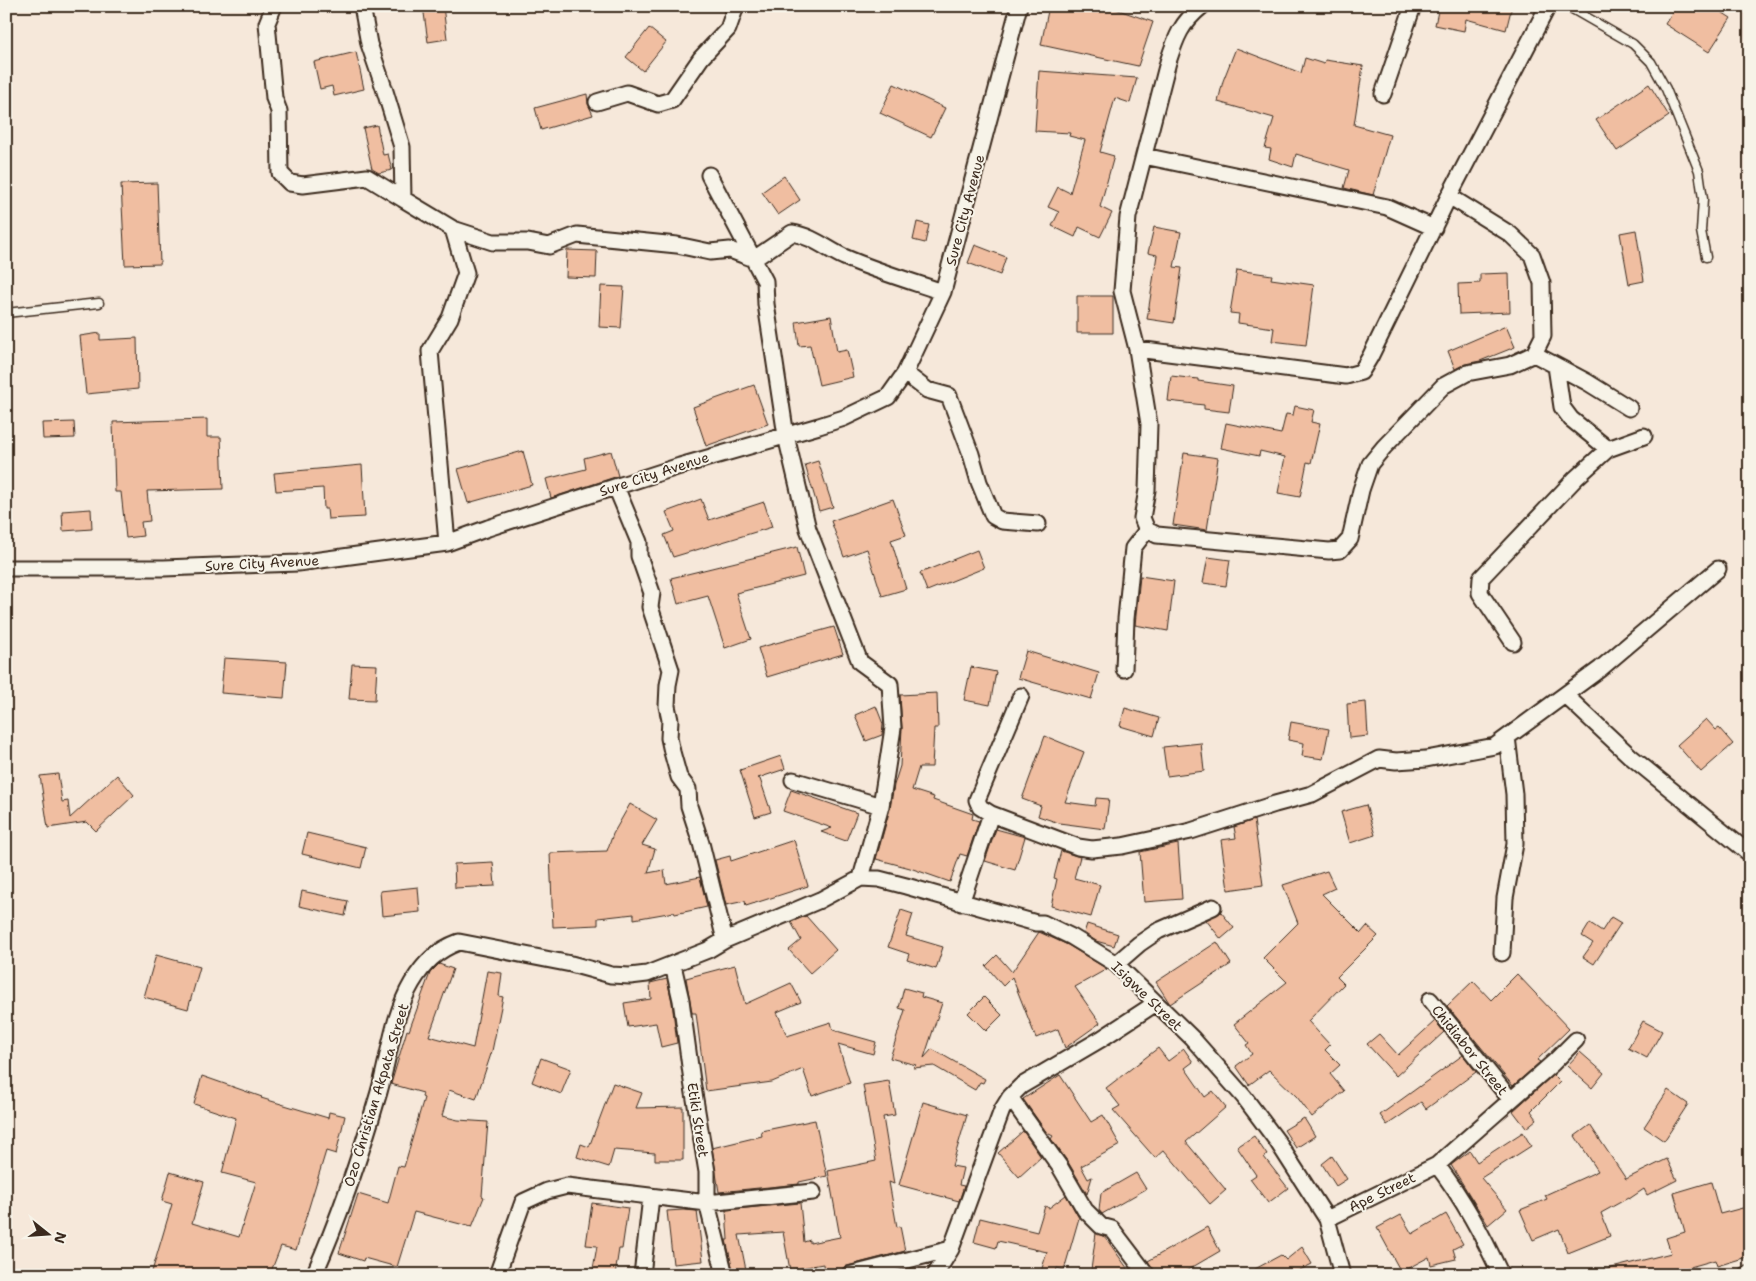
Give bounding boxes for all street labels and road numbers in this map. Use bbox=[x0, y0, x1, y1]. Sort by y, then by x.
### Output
street label: Sure City Avenue bbox=[942, 152, 989, 268]
street label: Sure City Avenue bbox=[597, 448, 711, 500]
street label: Sure City Avenue bbox=[204, 551, 320, 575]
street label: Isigwe Street bbox=[1108, 958, 1186, 1034]
street label: Ozo Christian Akpata Street bbox=[340, 1001, 412, 1189]
street label: Chidiabor Street bbox=[1428, 1001, 1512, 1099]
street label: Etiki Street bbox=[683, 1081, 713, 1159]
street label: Ape Street bbox=[1346, 1168, 1418, 1216]

